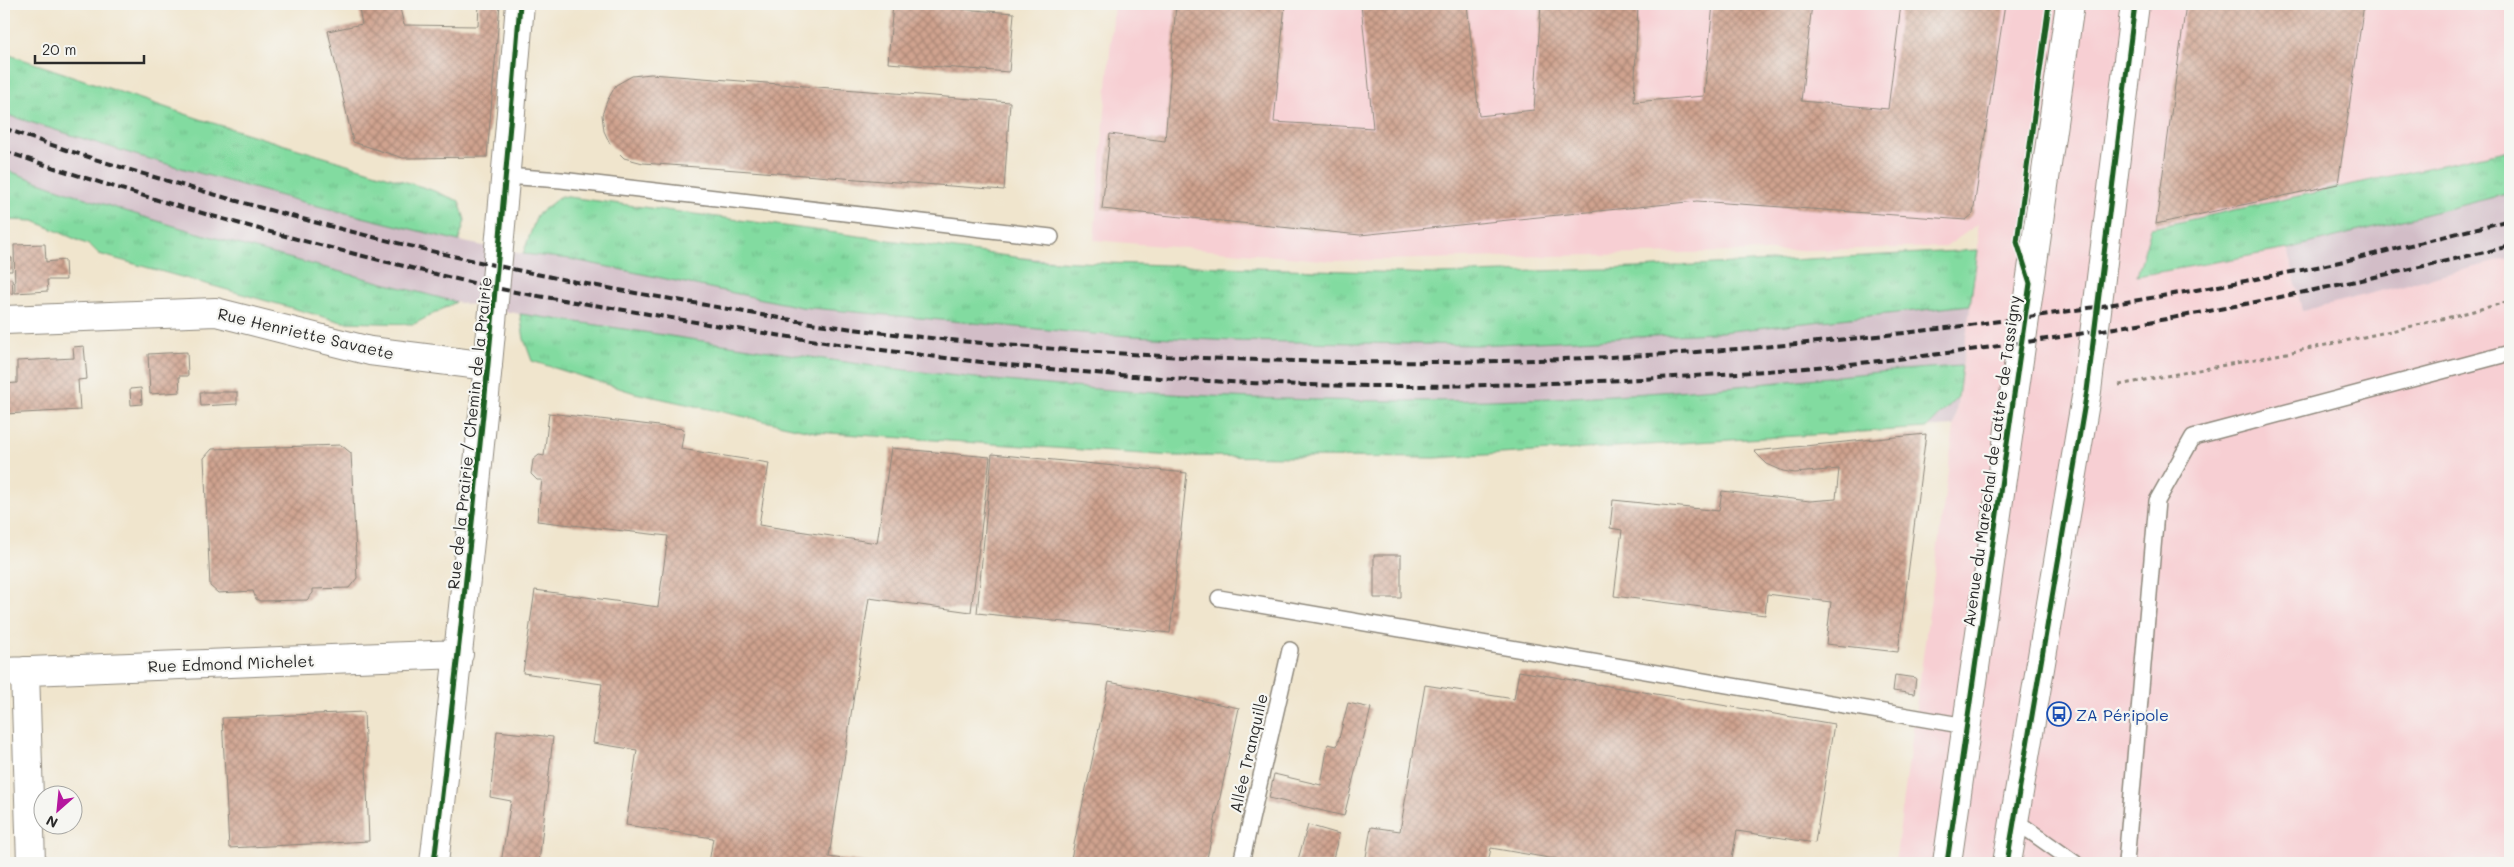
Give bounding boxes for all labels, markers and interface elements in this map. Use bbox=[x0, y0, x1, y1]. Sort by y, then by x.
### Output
scale bar bbox=[35, 32, 144, 64]
text: 20 m bbox=[42, 39, 76, 59]
street label: Rue de la Prairie / Chemin de la Prairie bbox=[442, 276, 496, 590]
street label: Avenue du Maréchal de Lattre de Tassigny bbox=[1957, 294, 2025, 628]
street label: Rue Henriette Savaete bbox=[216, 302, 396, 364]
street label: Rue Edmond Michelet bbox=[147, 650, 315, 676]
street label: Allée Tranquille bbox=[1224, 691, 1272, 815]
bus stop icon: ZA Péripole bbox=[2046, 701, 2072, 727]
place label: ZA Péripole bbox=[2076, 704, 2169, 725]
north arrow bbox=[32, 784, 82, 834]
text: N bbox=[43, 811, 61, 833]

